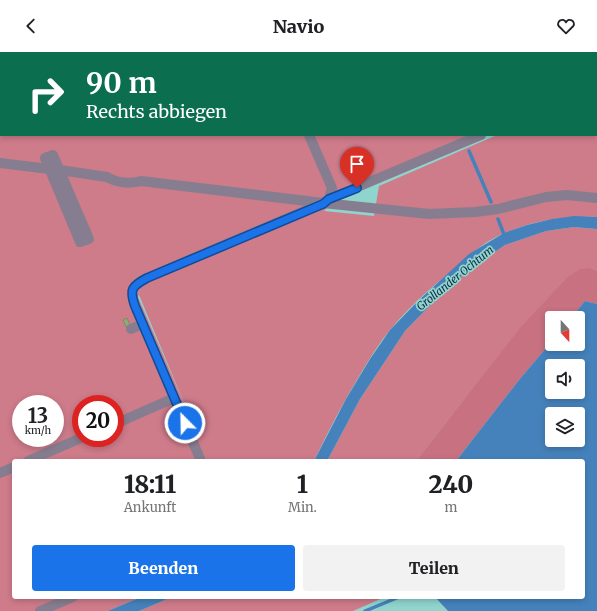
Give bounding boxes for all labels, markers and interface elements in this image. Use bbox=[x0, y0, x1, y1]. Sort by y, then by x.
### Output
icon: back bbox=[20, 15, 42, 37]
text: Navio bbox=[273, 15, 324, 38]
icon: heart bbox=[555, 15, 577, 37]
text: 90 m bbox=[86, 65, 157, 101]
icon: right bbox=[20, 68, 72, 120]
text: Rechts abbiegen bbox=[86, 100, 227, 123]
pin bbox=[340, 147, 374, 188]
icon: arrive bbox=[346, 153, 368, 175]
water label: Grollander Ochtum bbox=[414, 243, 496, 313]
north arrow bbox=[545, 311, 585, 351]
map controls bbox=[545, 311, 585, 447]
button: sound bbox=[545, 359, 585, 399]
speed limit sign: 20 bbox=[72, 395, 124, 447]
position arrow bbox=[164, 402, 206, 444]
text: 13 bbox=[28, 403, 48, 428]
button: layers bbox=[545, 407, 585, 447]
text: km/h bbox=[25, 424, 51, 437]
text: 18:11 bbox=[124, 469, 176, 500]
text: 1 bbox=[297, 469, 308, 500]
text: 240 bbox=[429, 469, 473, 500]
text: Ankunft bbox=[124, 499, 176, 516]
text: Min. bbox=[288, 499, 317, 516]
text: m bbox=[444, 499, 457, 516]
button: Beenden bbox=[32, 545, 295, 591]
button: Teilen bbox=[303, 545, 565, 591]

